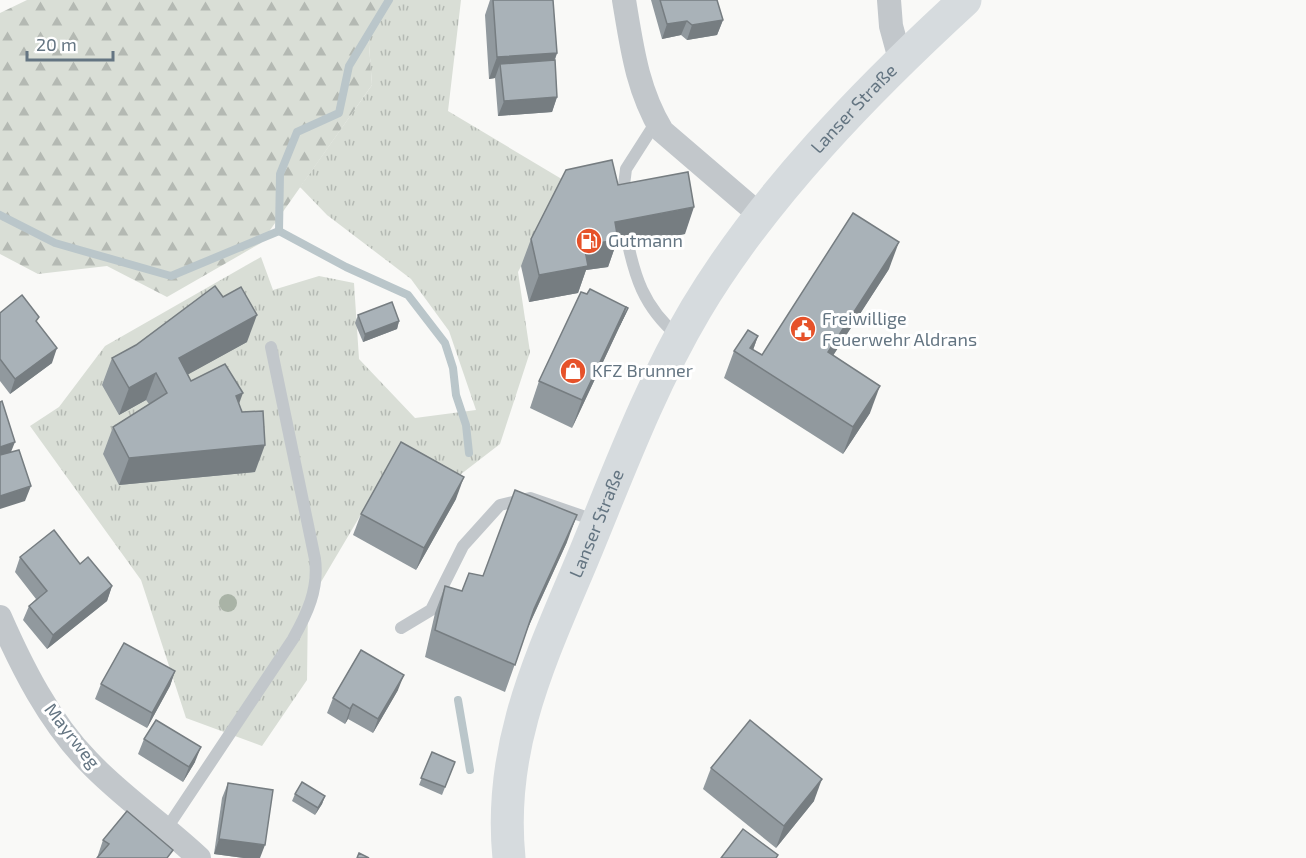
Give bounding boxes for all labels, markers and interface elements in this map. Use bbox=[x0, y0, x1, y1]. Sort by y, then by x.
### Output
scale bar bbox=[27, 24, 112, 62]
text: 20 m bbox=[36, 33, 77, 55]
street label: Lanser Straße bbox=[806, 59, 901, 157]
fuel station icon: Gutmann bbox=[574, 226, 604, 256]
place label: Gutmann bbox=[608, 229, 683, 251]
place label: Freiwillige Feuerwehr Aldrans bbox=[822, 307, 977, 350]
public building icon: Freiwillige Feuerwehr Aldrans bbox=[788, 314, 818, 344]
shop icon: KFZ Brunner bbox=[558, 356, 588, 386]
place label: KFZ Brunner bbox=[592, 359, 693, 381]
street label: Lanser Straße bbox=[564, 466, 628, 581]
street label: Mayrweg bbox=[40, 698, 105, 772]

